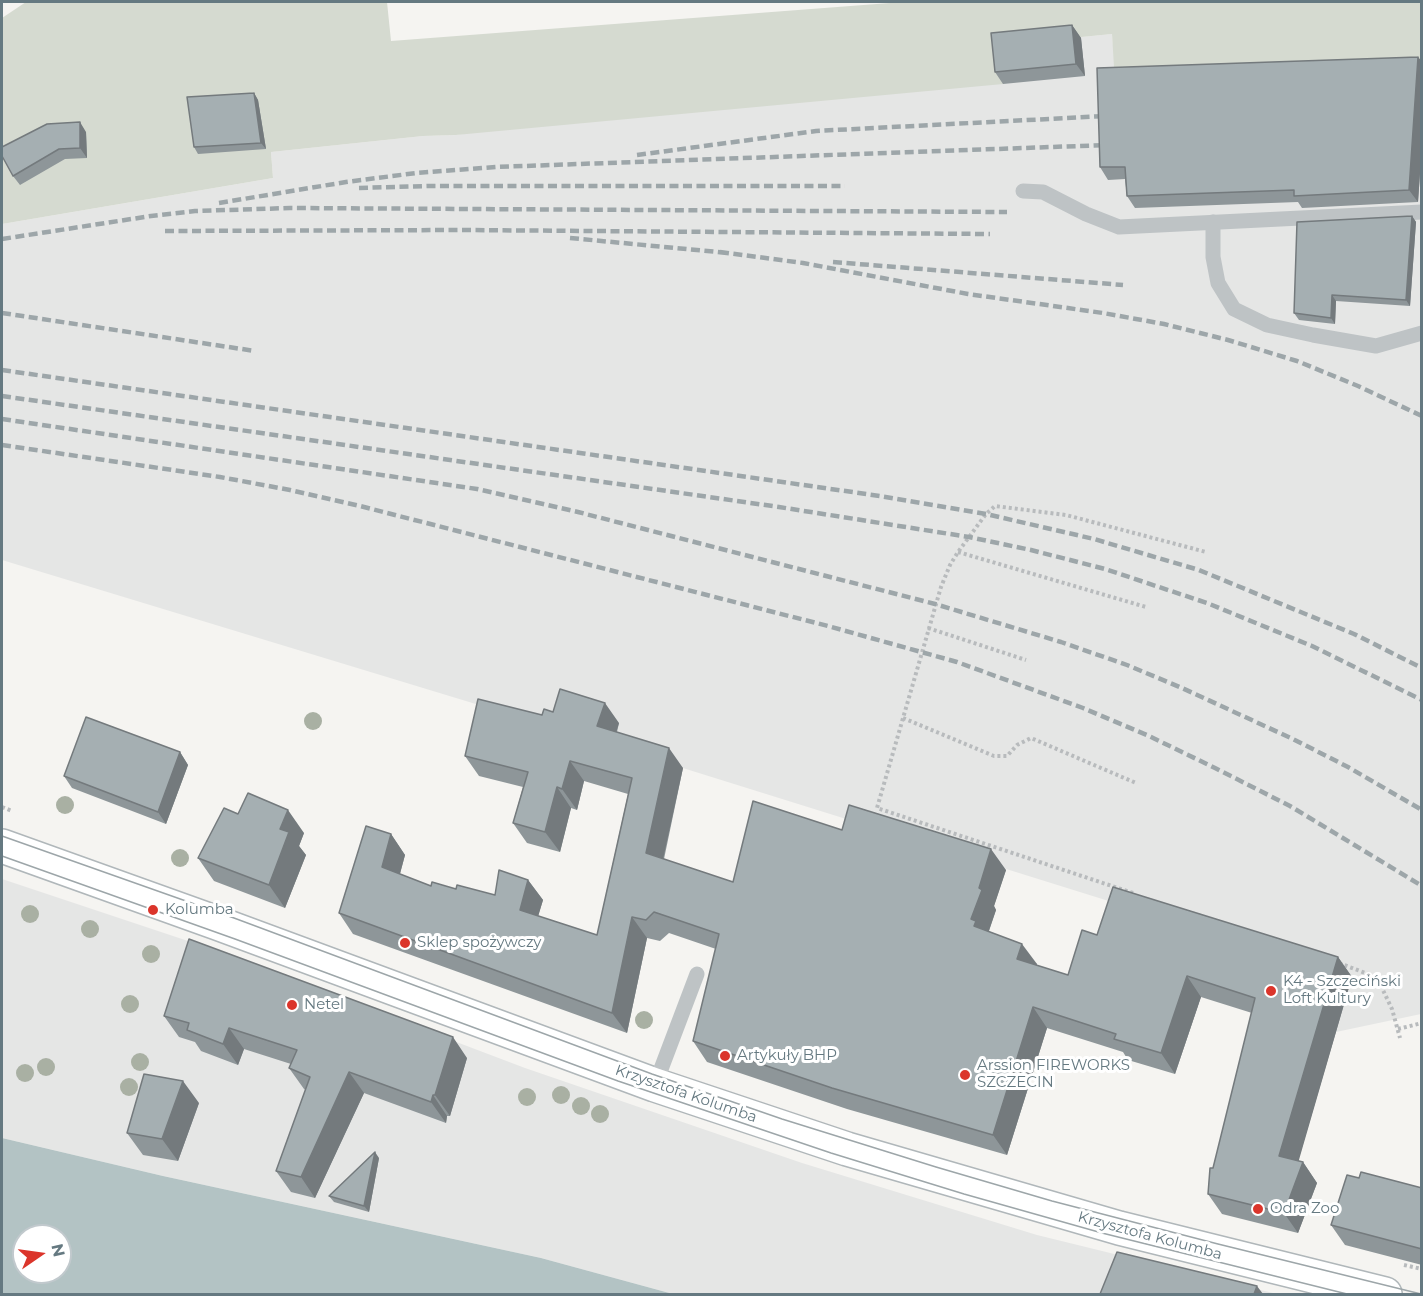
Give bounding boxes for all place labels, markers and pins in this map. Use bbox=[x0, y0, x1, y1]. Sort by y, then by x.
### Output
place label: Kolumba bbox=[165, 901, 234, 919]
marker: Kolumba bbox=[146, 903, 160, 917]
place label: Sklep spożywczy bbox=[417, 934, 541, 952]
marker: Sklep spożywczy bbox=[398, 936, 412, 950]
place label: K4 - Szczeciński Loft Kultury bbox=[1283, 973, 1401, 1008]
marker: K4 - Szczeciński Loft Kultury bbox=[1264, 984, 1278, 998]
place label: Netel bbox=[304, 996, 344, 1014]
marker: Netel bbox=[285, 998, 299, 1012]
place label: Artykuły BHP bbox=[737, 1047, 837, 1065]
marker: Artykuły BHP bbox=[718, 1049, 732, 1063]
place label: Arssion FIREWORKS SZCZECIN bbox=[977, 1057, 1130, 1092]
marker: Arssion FIREWORKS SZCZECIN bbox=[958, 1068, 972, 1082]
place label: Odra Zoo bbox=[1270, 1200, 1339, 1218]
marker: Odra Zoo bbox=[1251, 1202, 1265, 1216]

